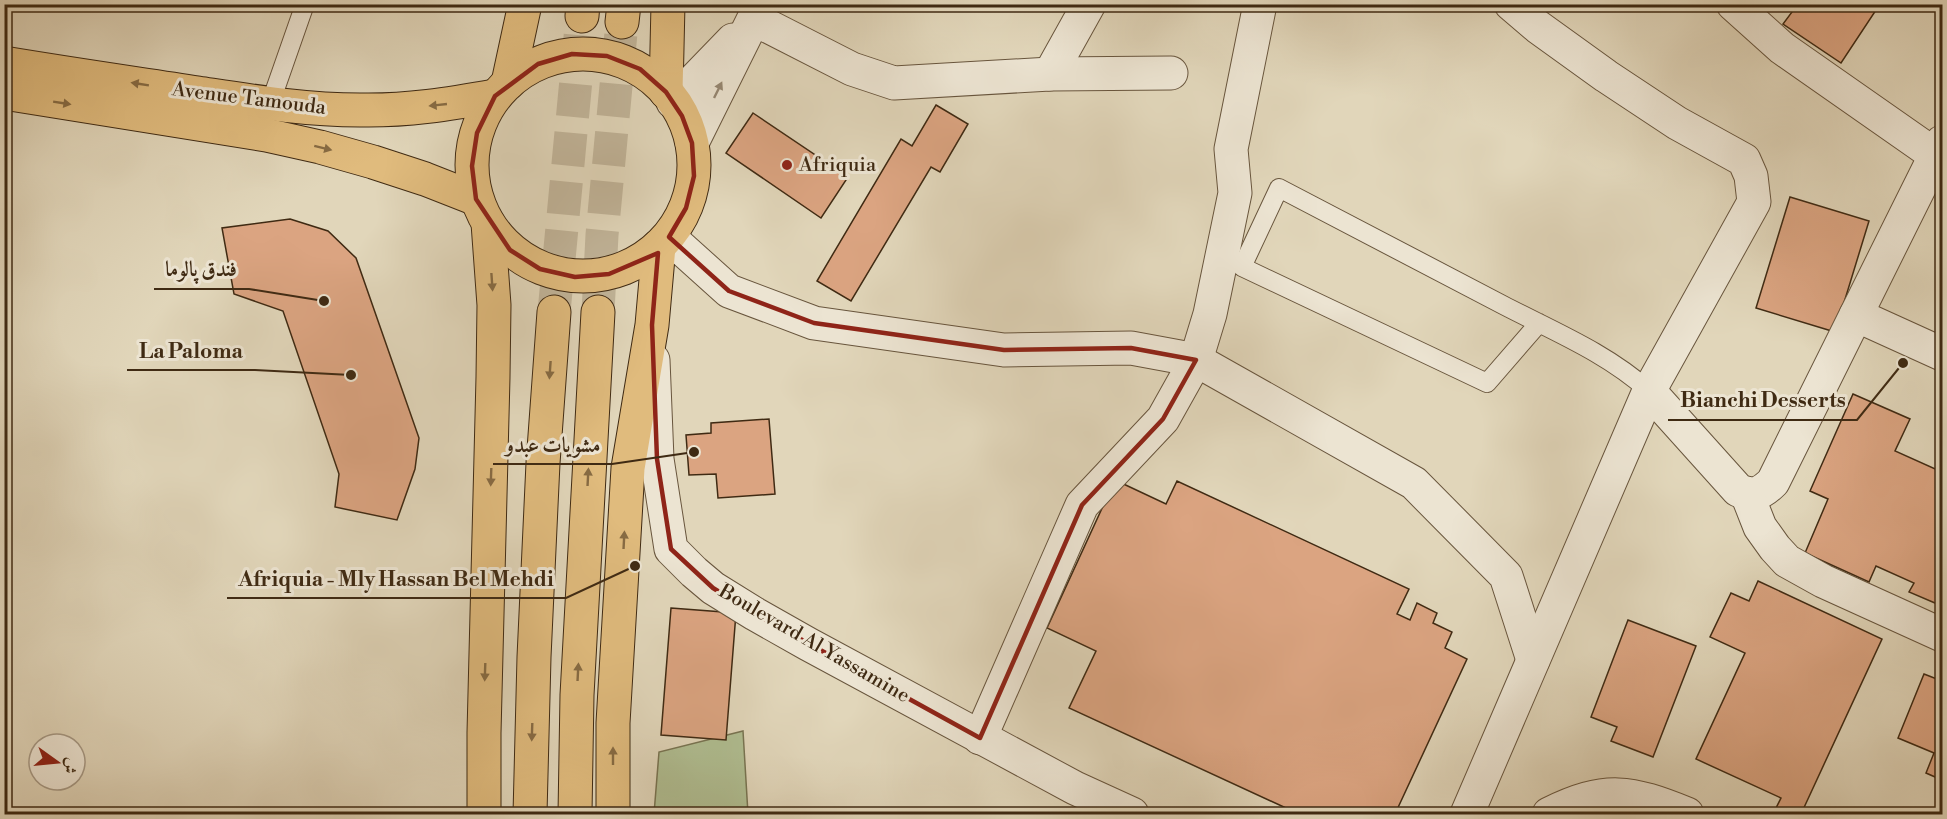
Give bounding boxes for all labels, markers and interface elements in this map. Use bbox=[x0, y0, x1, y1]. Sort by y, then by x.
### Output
street label: Avenue Tamouda bbox=[170, 77, 328, 121]
one-way arrow bbox=[130, 79, 149, 88]
one-way arrow bbox=[713, 82, 723, 99]
one-way arrow bbox=[53, 98, 72, 107]
one-way arrow bbox=[428, 101, 447, 110]
one-way arrow bbox=[314, 144, 332, 154]
place label: Afriquia bbox=[798, 153, 877, 178]
marker: Afriquia bbox=[780, 158, 794, 172]
callout: فندق پالوما bbox=[154, 250, 249, 289]
text: فندق پالوما bbox=[165, 257, 237, 284]
one-way arrow bbox=[487, 272, 497, 291]
callout: La Paloma bbox=[127, 331, 255, 370]
text: La Paloma bbox=[139, 339, 244, 365]
one-way arrow bbox=[545, 360, 555, 379]
callout: Bianchi Desserts bbox=[1668, 381, 1857, 420]
text: Bianchi Desserts bbox=[1680, 388, 1846, 414]
callout: مشويات عبدو bbox=[493, 425, 612, 464]
text: مشويات عبدو bbox=[504, 433, 600, 459]
one-way arrow bbox=[486, 467, 495, 486]
one-way arrow bbox=[584, 468, 593, 487]
one-way arrow bbox=[620, 531, 629, 550]
callout: Afriquia - Mly Hassan Bel Mehdi bbox=[227, 559, 566, 598]
text: Afriquia - Mly Hassan Bel Mehdi bbox=[237, 567, 554, 593]
street label: Boulevard Al Yassamine bbox=[713, 579, 914, 709]
one-way arrow bbox=[481, 662, 490, 681]
one-way arrow bbox=[573, 663, 582, 682]
one-way arrow bbox=[527, 723, 537, 742]
north arrow bbox=[27, 732, 87, 792]
one-way arrow bbox=[608, 747, 618, 766]
text: ش bbox=[59, 755, 82, 776]

